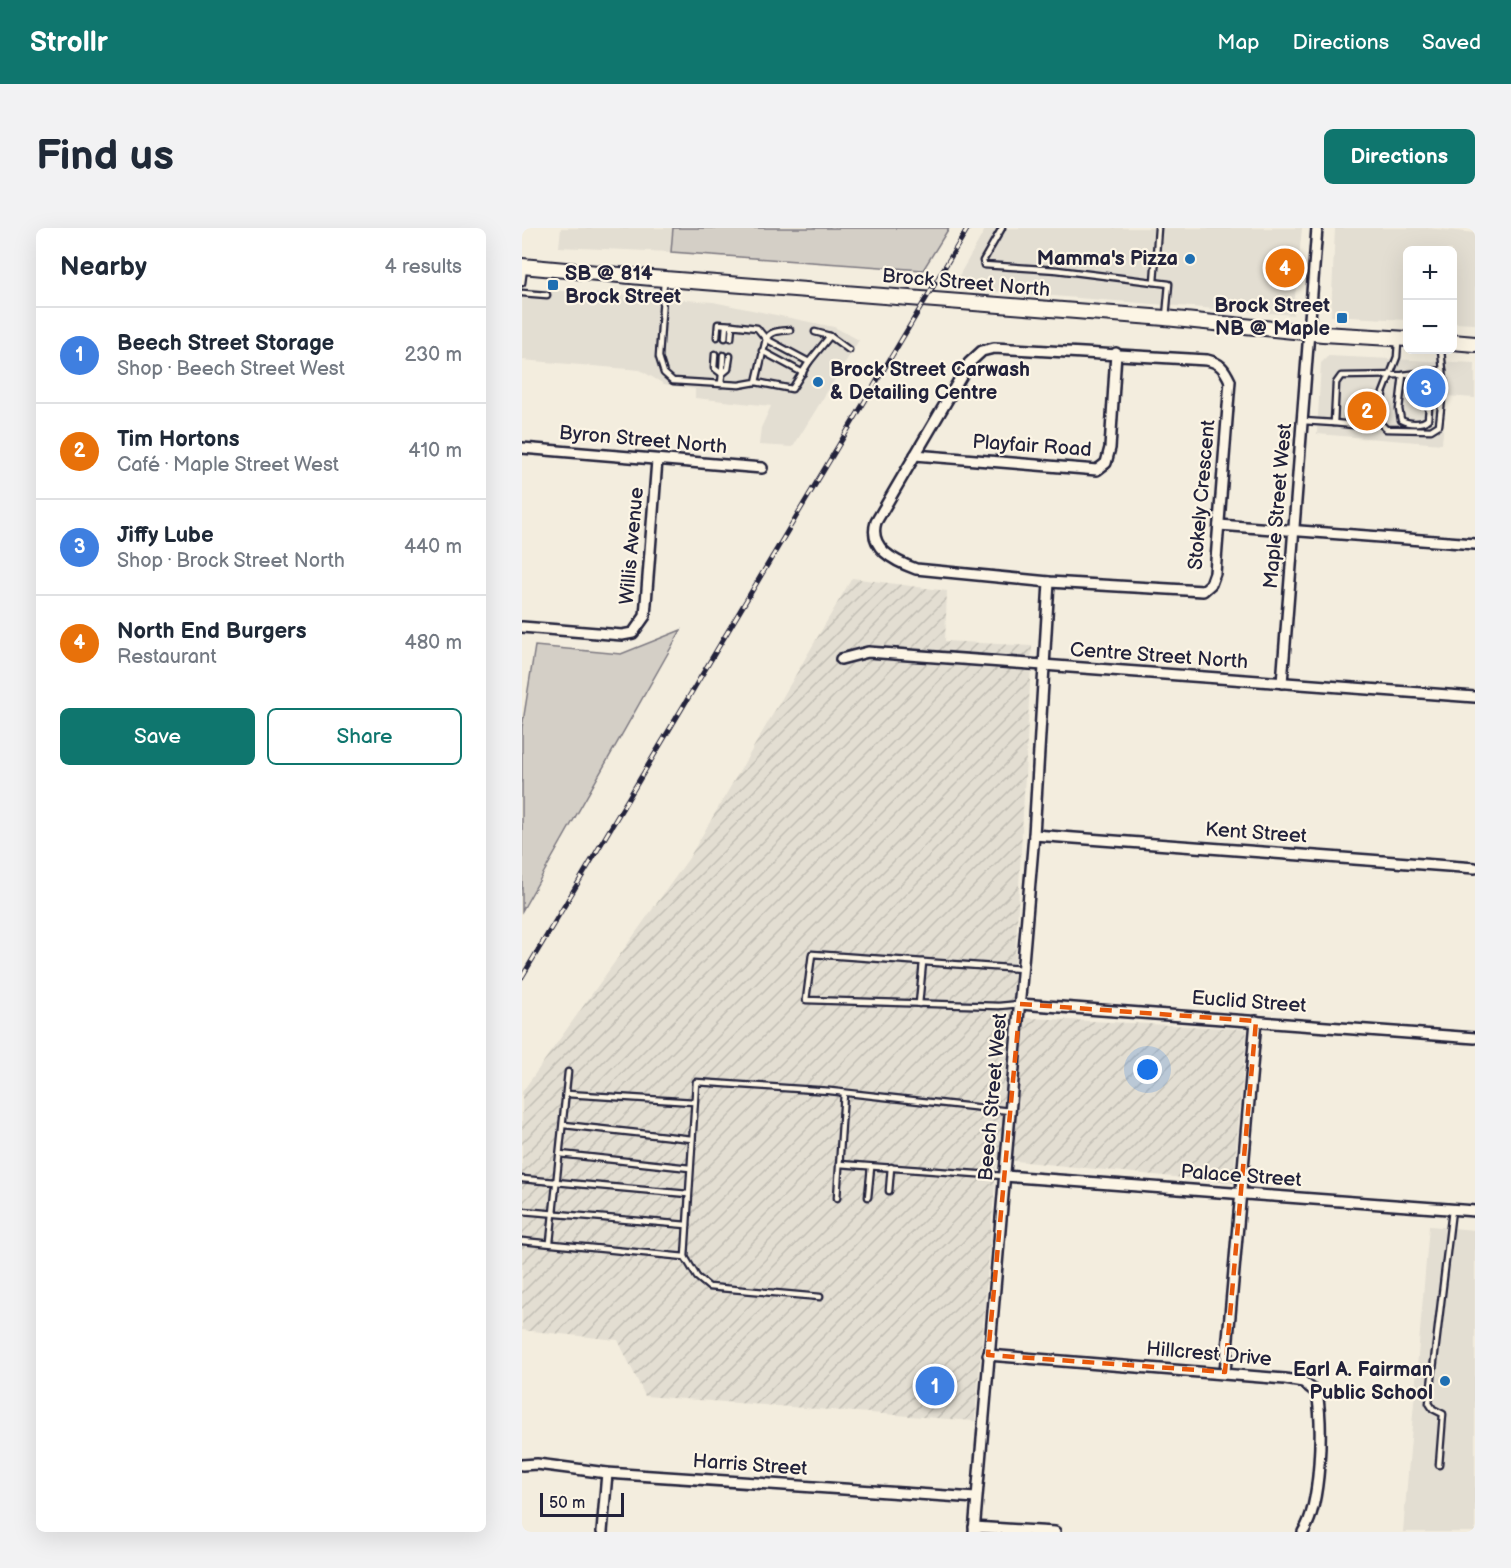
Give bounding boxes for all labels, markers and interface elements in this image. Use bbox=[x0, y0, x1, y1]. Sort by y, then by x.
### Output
text: Strollr bbox=[30, 26, 108, 59]
text: Map bbox=[1217, 30, 1260, 55]
text: Directions bbox=[1293, 30, 1389, 55]
text: Saved bbox=[1422, 30, 1481, 55]
button: Directions bbox=[1324, 129, 1475, 184]
text: Find us bbox=[36, 131, 174, 182]
pin: 4 bbox=[1266, 246, 1305, 291]
map controls bbox=[1403, 246, 1457, 354]
button: + bbox=[1403, 246, 1457, 300]
place label: Mamma's Pizza bbox=[1037, 247, 1178, 271]
text: Nearby bbox=[60, 252, 147, 283]
marker: Mamma's Pizza bbox=[1183, 252, 1197, 266]
text: 4 results bbox=[384, 255, 462, 279]
place label: SB @ 814 Brock Street bbox=[565, 262, 681, 309]
street label: Brock Street North bbox=[881, 264, 1051, 302]
marker: SB @ 814 Brock Street bbox=[546, 278, 560, 292]
place label: Brock Street NB @ Maple bbox=[1214, 294, 1330, 341]
button: − bbox=[1403, 300, 1457, 354]
marker: Brock Street NB @ Maple bbox=[1335, 311, 1349, 325]
text: Beech Street Storage bbox=[117, 330, 334, 357]
text: 1 bbox=[75, 343, 84, 367]
text: 230 m bbox=[405, 343, 462, 367]
text: Shop · Beech Street West bbox=[117, 357, 345, 381]
place label: Brock Street Carwash & Detailing Centre bbox=[830, 358, 1030, 405]
pin: 3 bbox=[1406, 366, 1446, 410]
marker: Brock Street Carwash & Detailing Centre bbox=[811, 375, 825, 389]
pin: 2 bbox=[1348, 388, 1386, 434]
street label: Stokely Crescent bbox=[1183, 419, 1221, 571]
street label: Byron Street North bbox=[558, 421, 728, 459]
street label: Maple Street West bbox=[1259, 422, 1297, 590]
text: Tim Hortons bbox=[117, 426, 240, 453]
street label: Playfair Road bbox=[971, 430, 1093, 462]
text: 2 bbox=[74, 439, 85, 463]
text: 410 m bbox=[408, 439, 462, 463]
text: Café · Maple Street West bbox=[117, 453, 339, 477]
street label: Willis Avenue bbox=[615, 486, 649, 606]
text: Jiffy Lube bbox=[117, 522, 214, 549]
text: 3 bbox=[74, 535, 85, 559]
text: 440 m bbox=[404, 535, 462, 559]
text: Shop · Brock Street North bbox=[117, 549, 345, 573]
text: North End Burgers bbox=[117, 618, 307, 645]
text: 4 bbox=[74, 631, 85, 655]
text: 480 m bbox=[404, 631, 462, 655]
street label: Centre Street North bbox=[1069, 638, 1249, 674]
text: Restaurant bbox=[117, 645, 217, 669]
button: Save bbox=[60, 708, 255, 765]
button: Share bbox=[267, 708, 462, 765]
street label: Kent Street bbox=[1204, 817, 1308, 849]
street label: Euclid Street bbox=[1191, 986, 1307, 1018]
street label: Beech Street West bbox=[974, 1012, 1012, 1182]
your location bbox=[1133, 1055, 1162, 1084]
street label: Palace Street bbox=[1180, 1160, 1302, 1192]
street label: Hillcrest Drive bbox=[1145, 1337, 1273, 1371]
place label: Earl A. Fairman Public School bbox=[1293, 1358, 1433, 1405]
pin: 1 bbox=[916, 1364, 954, 1408]
marker: Earl A. Fairman Public School bbox=[1438, 1374, 1452, 1388]
street label: Harris Street bbox=[692, 1449, 808, 1481]
scale bar bbox=[540, 1490, 624, 1518]
text: 50 m bbox=[549, 1494, 585, 1513]

